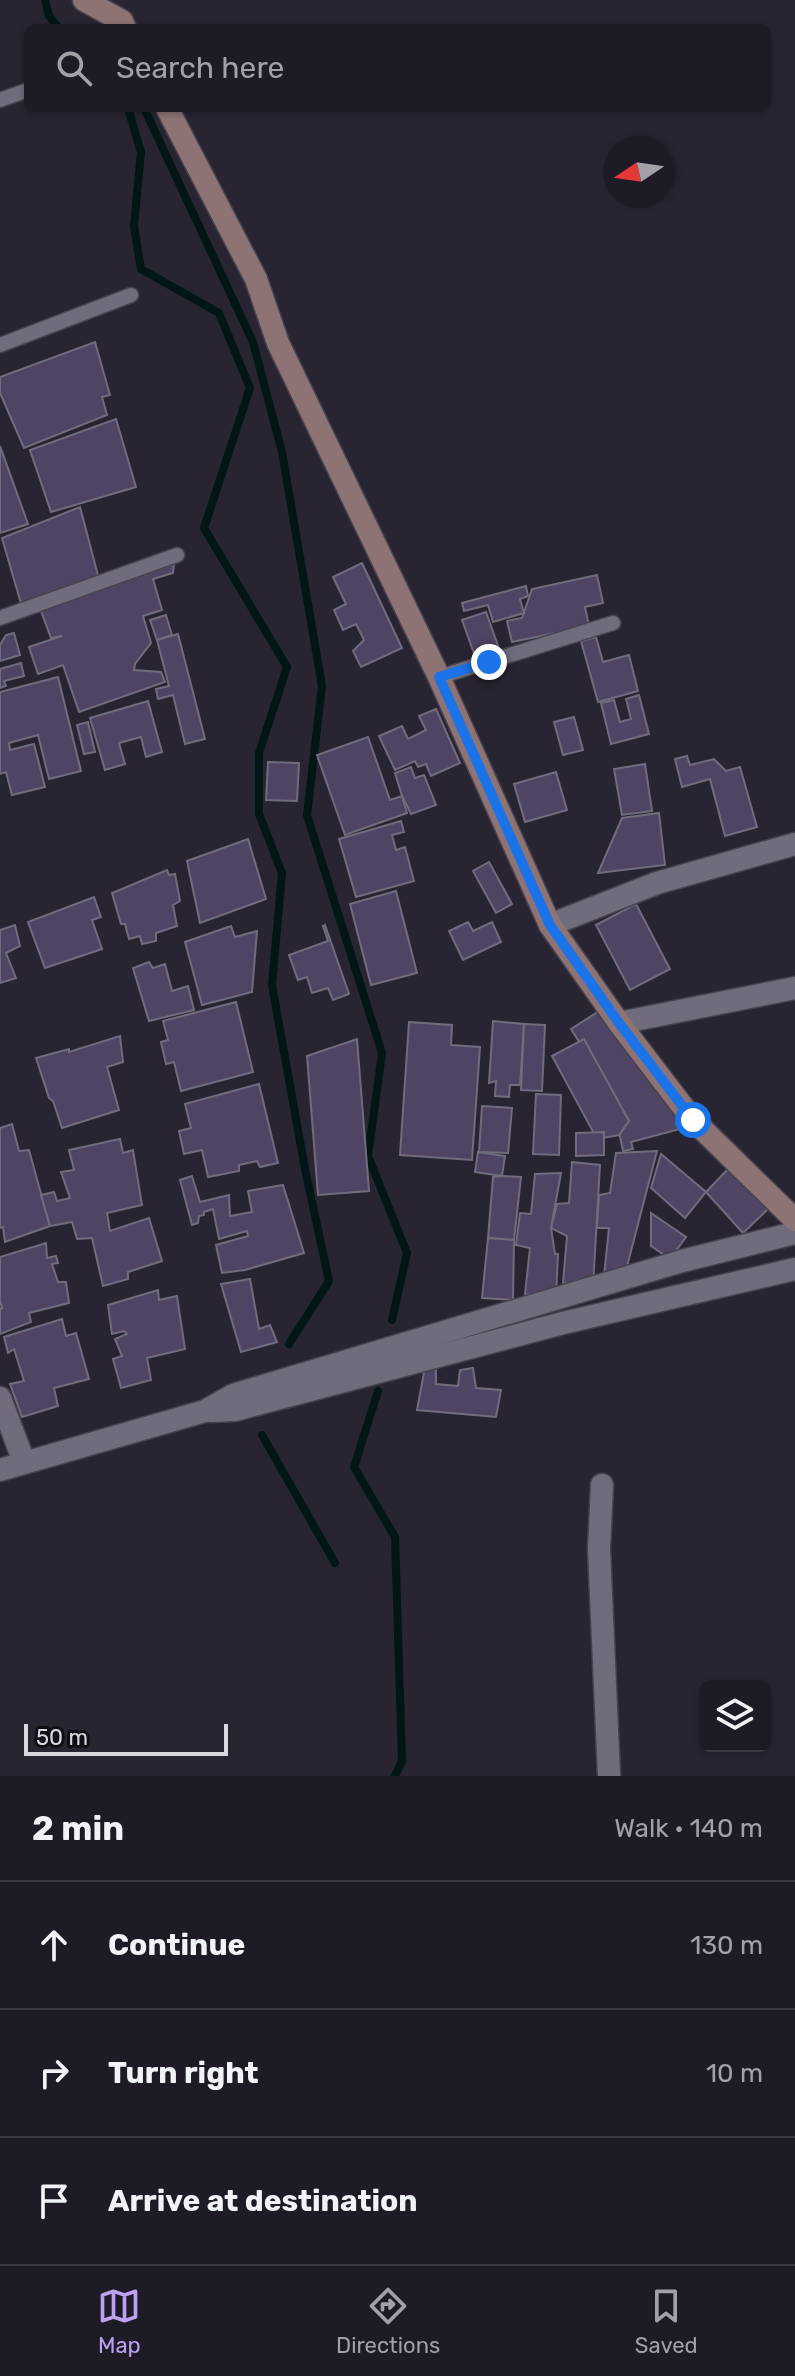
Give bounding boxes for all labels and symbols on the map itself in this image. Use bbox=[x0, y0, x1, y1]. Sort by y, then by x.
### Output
north arrow bbox=[603, 136, 675, 208]
route end bbox=[471, 644, 507, 680]
route start bbox=[675, 1102, 711, 1138]
scale bar bbox=[24, 1720, 228, 1756]

